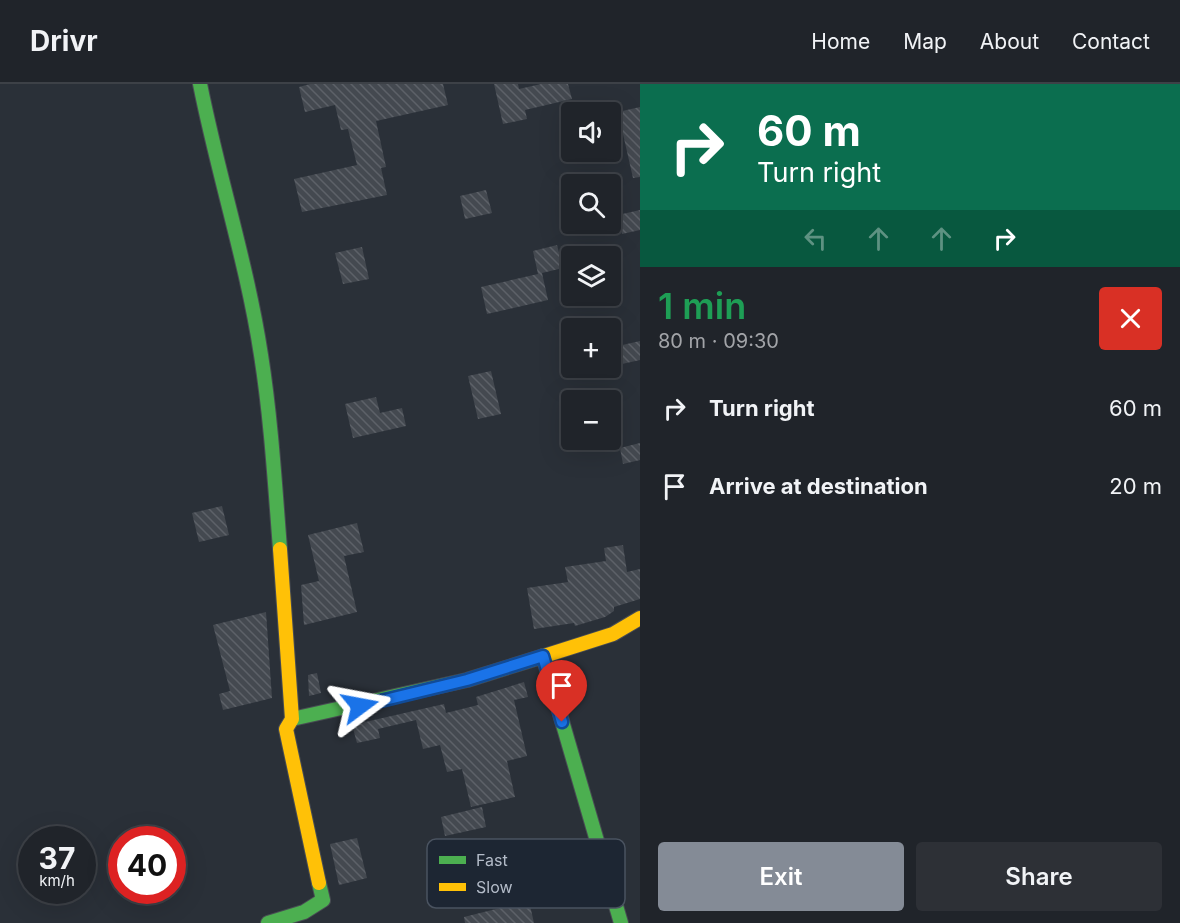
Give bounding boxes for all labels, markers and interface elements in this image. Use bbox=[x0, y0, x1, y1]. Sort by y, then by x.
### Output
text: Drivr bbox=[30, 24, 98, 58]
text: Home bbox=[811, 29, 870, 54]
text: Map bbox=[903, 29, 947, 54]
text: About bbox=[980, 29, 1039, 54]
text: Contact bbox=[1072, 29, 1150, 54]
map controls bbox=[561, 102, 621, 450]
button: sound bbox=[561, 102, 621, 162]
text: 60 m bbox=[757, 105, 861, 156]
icon: right bbox=[658, 108, 736, 186]
text: Turn right bbox=[757, 156, 881, 189]
button: search bbox=[561, 174, 621, 234]
icon: left bbox=[799, 222, 832, 255]
icon: ahead bbox=[862, 222, 895, 255]
icon: ahead bbox=[925, 222, 958, 255]
icon: right bbox=[988, 222, 1021, 255]
button: layers bbox=[561, 246, 621, 306]
text: 1 min bbox=[658, 284, 746, 328]
button: close bbox=[1099, 287, 1162, 350]
button: + bbox=[561, 318, 621, 378]
text: 80 m · 09:30 bbox=[658, 329, 779, 353]
button: − bbox=[561, 390, 621, 450]
icon: right bbox=[658, 392, 691, 425]
text: Turn right bbox=[709, 395, 815, 421]
text: 60 m bbox=[1109, 395, 1162, 421]
icon: arrive bbox=[658, 470, 691, 503]
text: Arrive at destination bbox=[709, 473, 928, 499]
text: 20 m bbox=[1109, 473, 1162, 499]
pin bbox=[536, 660, 587, 722]
icon: arrive bbox=[545, 669, 578, 702]
position arrow bbox=[328, 674, 392, 738]
speed limit sign: 40 bbox=[108, 826, 186, 904]
legend bbox=[427, 839, 625, 908]
text: 37 bbox=[39, 840, 75, 876]
button: Exit bbox=[658, 842, 904, 911]
button: Share bbox=[916, 842, 1162, 911]
text: Fast bbox=[476, 850, 508, 870]
text: km/h bbox=[39, 871, 75, 890]
text: Slow bbox=[476, 877, 513, 897]

